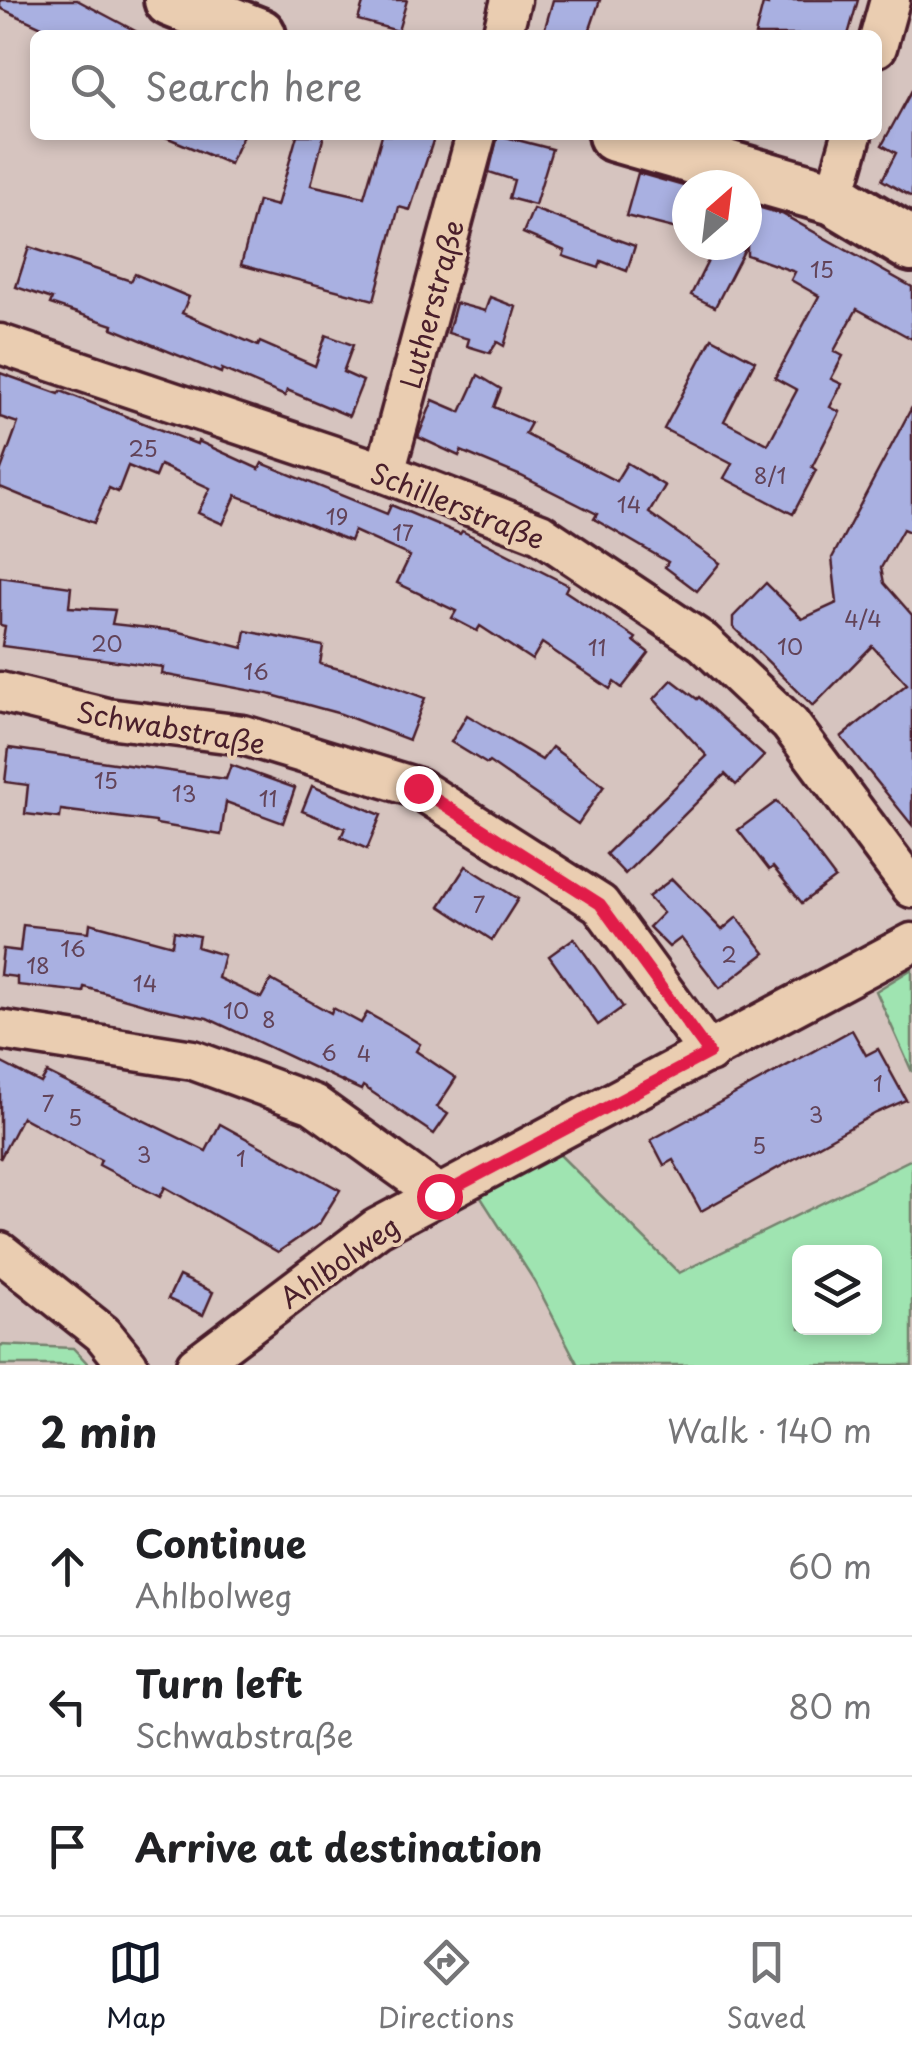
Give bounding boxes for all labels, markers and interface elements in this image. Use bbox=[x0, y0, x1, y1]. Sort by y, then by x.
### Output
search box bbox=[30, 30, 882, 140]
text: Search here bbox=[145, 57, 362, 114]
icon: search bbox=[65, 58, 120, 113]
north arrow bbox=[672, 170, 762, 260]
street label: Lutherstraße bbox=[388, 215, 474, 393]
house number: 15 bbox=[810, 252, 834, 285]
house number: 25 bbox=[128, 431, 158, 464]
street label: Schillerstraße bbox=[364, 450, 552, 560]
house number: 8/1 bbox=[754, 458, 786, 491]
house number: 14 bbox=[617, 487, 641, 520]
house number: 19 bbox=[326, 499, 348, 532]
house number: 17 bbox=[392, 515, 414, 548]
house number: 4/4 bbox=[844, 601, 882, 634]
house number: 20 bbox=[91, 626, 123, 659]
house number: 10 bbox=[777, 629, 803, 662]
house number: 11 bbox=[588, 630, 606, 663]
house number: 16 bbox=[243, 654, 269, 687]
street label: Schwabstraße bbox=[73, 689, 269, 765]
house number: 15 bbox=[94, 763, 118, 796]
route end bbox=[396, 766, 442, 812]
house number: 13 bbox=[172, 776, 196, 809]
house number: 11 bbox=[259, 781, 277, 814]
house number: 7 bbox=[473, 887, 485, 920]
house number: 16 bbox=[60, 931, 86, 964]
house number: 2 bbox=[721, 937, 737, 970]
house number: 18 bbox=[26, 948, 50, 981]
house number: 14 bbox=[133, 966, 157, 999]
house number: 10 bbox=[223, 993, 249, 1026]
house number: 8 bbox=[262, 1002, 276, 1035]
house number: 6 bbox=[321, 1035, 337, 1068]
house number: 4 bbox=[357, 1036, 371, 1069]
house number: 1 bbox=[873, 1066, 883, 1099]
house number: 7 bbox=[42, 1086, 54, 1119]
house number: 3 bbox=[809, 1097, 823, 1130]
house number: 5 bbox=[68, 1100, 82, 1133]
house number: 5 bbox=[752, 1128, 766, 1161]
house number: 3 bbox=[137, 1137, 151, 1170]
house number: 1 bbox=[236, 1141, 246, 1174]
route start bbox=[417, 1174, 463, 1220]
street label: Ahlbolweg bbox=[270, 1204, 408, 1318]
map controls bbox=[792, 1245, 882, 1335]
button: layers bbox=[792, 1245, 882, 1335]
text: 2 min bbox=[40, 1399, 157, 1462]
text: Walk · 140 m bbox=[667, 1406, 872, 1454]
text: Continue bbox=[135, 1514, 306, 1571]
icon: ahead bbox=[40, 1539, 95, 1594]
text: 60 m bbox=[788, 1542, 872, 1590]
text: Ahlbolweg bbox=[135, 1571, 293, 1619]
text: Turn left bbox=[135, 1654, 303, 1711]
icon: left bbox=[40, 1679, 95, 1734]
text: 80 m bbox=[788, 1682, 872, 1730]
text: Schwabstraße bbox=[135, 1711, 353, 1759]
text: Arrive at destination bbox=[135, 1818, 543, 1875]
icon: arrive bbox=[40, 1819, 95, 1874]
tab: Map bbox=[106, 1935, 166, 2038]
tab: Directions bbox=[378, 1935, 514, 2038]
tab: Saved bbox=[726, 1935, 806, 2038]

